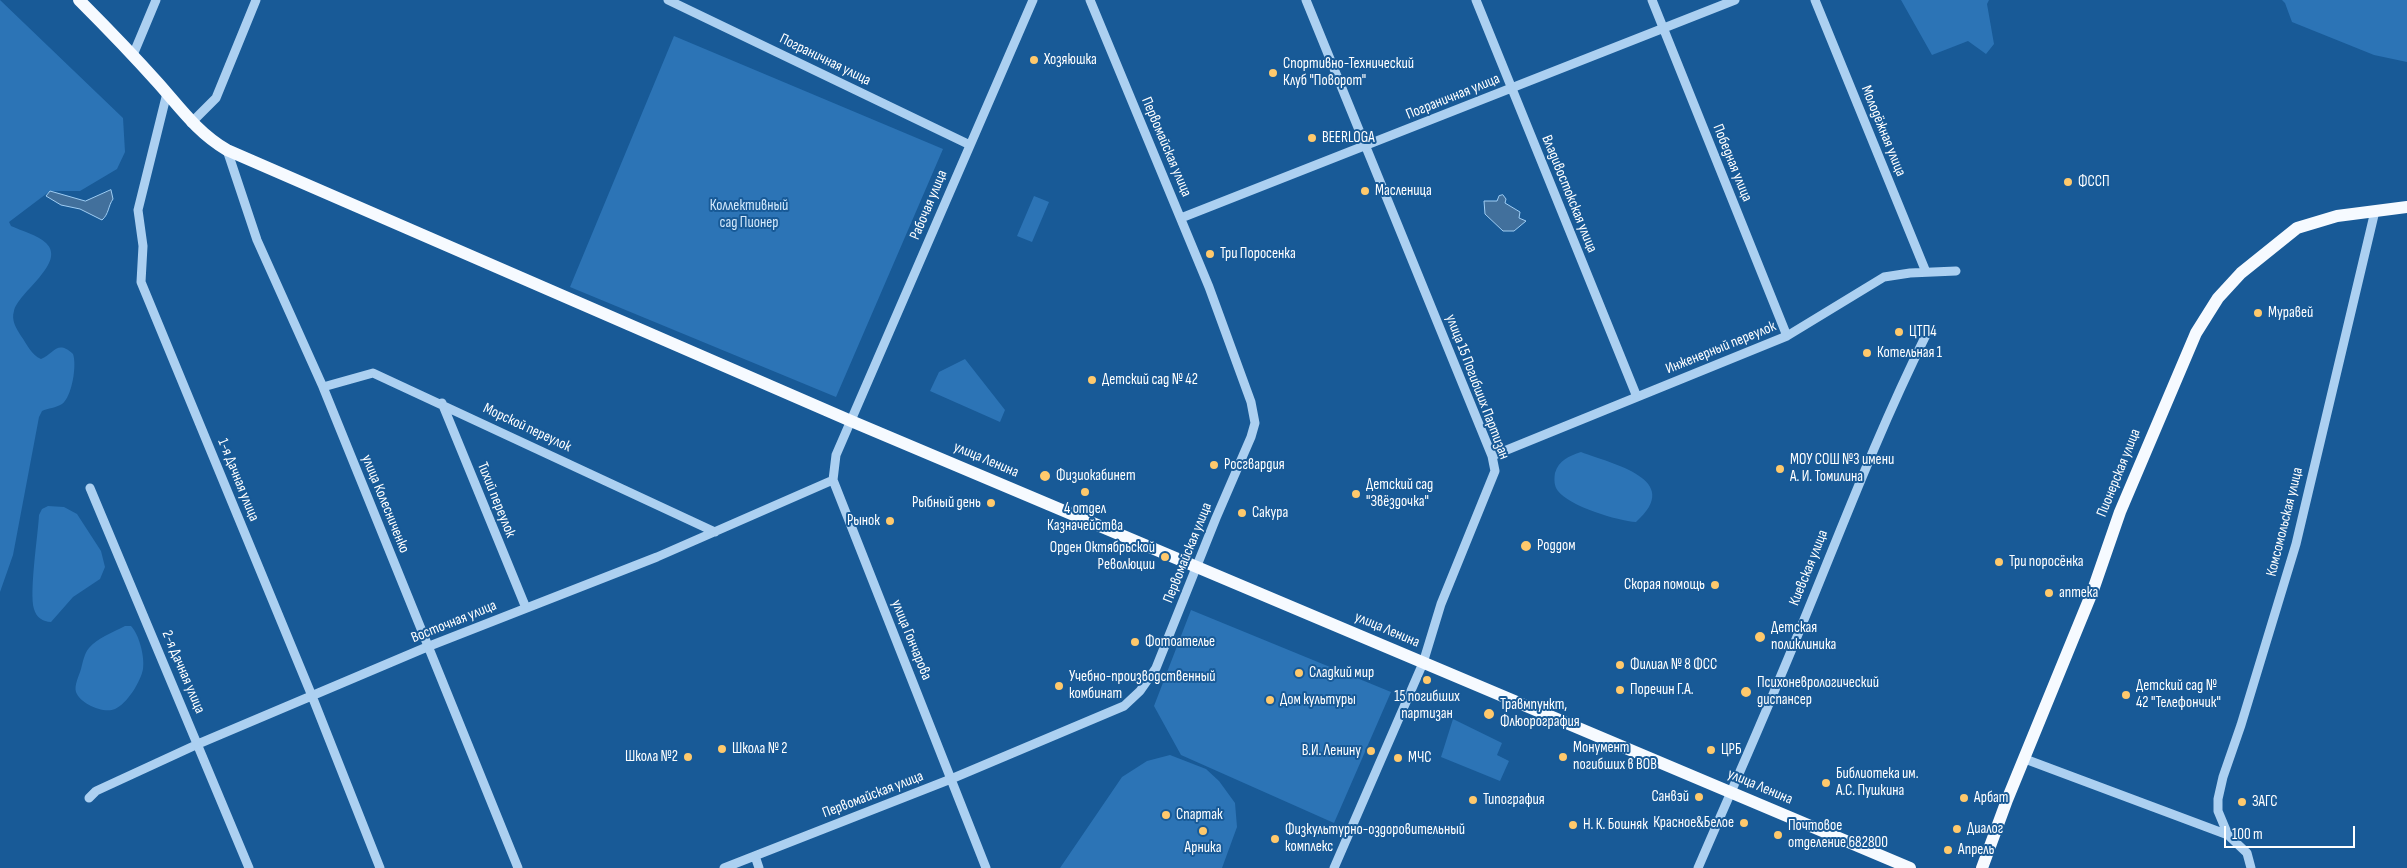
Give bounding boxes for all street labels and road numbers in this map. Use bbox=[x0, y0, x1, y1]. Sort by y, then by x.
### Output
street label: Пограничная улица bbox=[776, 30, 874, 90]
street label: Пограничная улица bbox=[1404, 70, 1502, 124]
street label: Молодёжная улица bbox=[1857, 83, 1909, 179]
street label: Первомайская улица bbox=[1137, 94, 1195, 200]
street label: Победная улица bbox=[1708, 122, 1756, 204]
street label: Владивостокская улица bbox=[1537, 133, 1601, 255]
street label: Рабочая улица bbox=[906, 168, 952, 242]
street label: улица 15 Погибших Партизан bbox=[1441, 312, 1513, 462]
street label: Инженерный переулок bbox=[1663, 318, 1779, 378]
street label: Морской переулок bbox=[480, 400, 574, 456]
street label: Пионерская улица bbox=[2093, 426, 2145, 520]
street label: 1-я Дачная улица bbox=[213, 436, 263, 524]
street label: улица Ленина bbox=[951, 438, 1021, 482]
street label: улица Колесниченко bbox=[357, 452, 413, 556]
street label: Тихий переулок bbox=[473, 460, 519, 540]
street label: Комсомольская улица bbox=[2263, 466, 2307, 578]
street label: Первомайская улица bbox=[1160, 500, 1216, 606]
street label: Киевская улица bbox=[1786, 527, 1832, 609]
street label: Восточная улица bbox=[409, 597, 499, 647]
street label: улица Гончарова bbox=[887, 597, 935, 683]
street label: улица Ленина bbox=[1352, 608, 1422, 652]
street label: 2-я Дачная улица bbox=[157, 628, 209, 716]
street label: улица Ленина bbox=[1725, 765, 1795, 809]
street label: Первомайская улица bbox=[820, 768, 926, 822]

